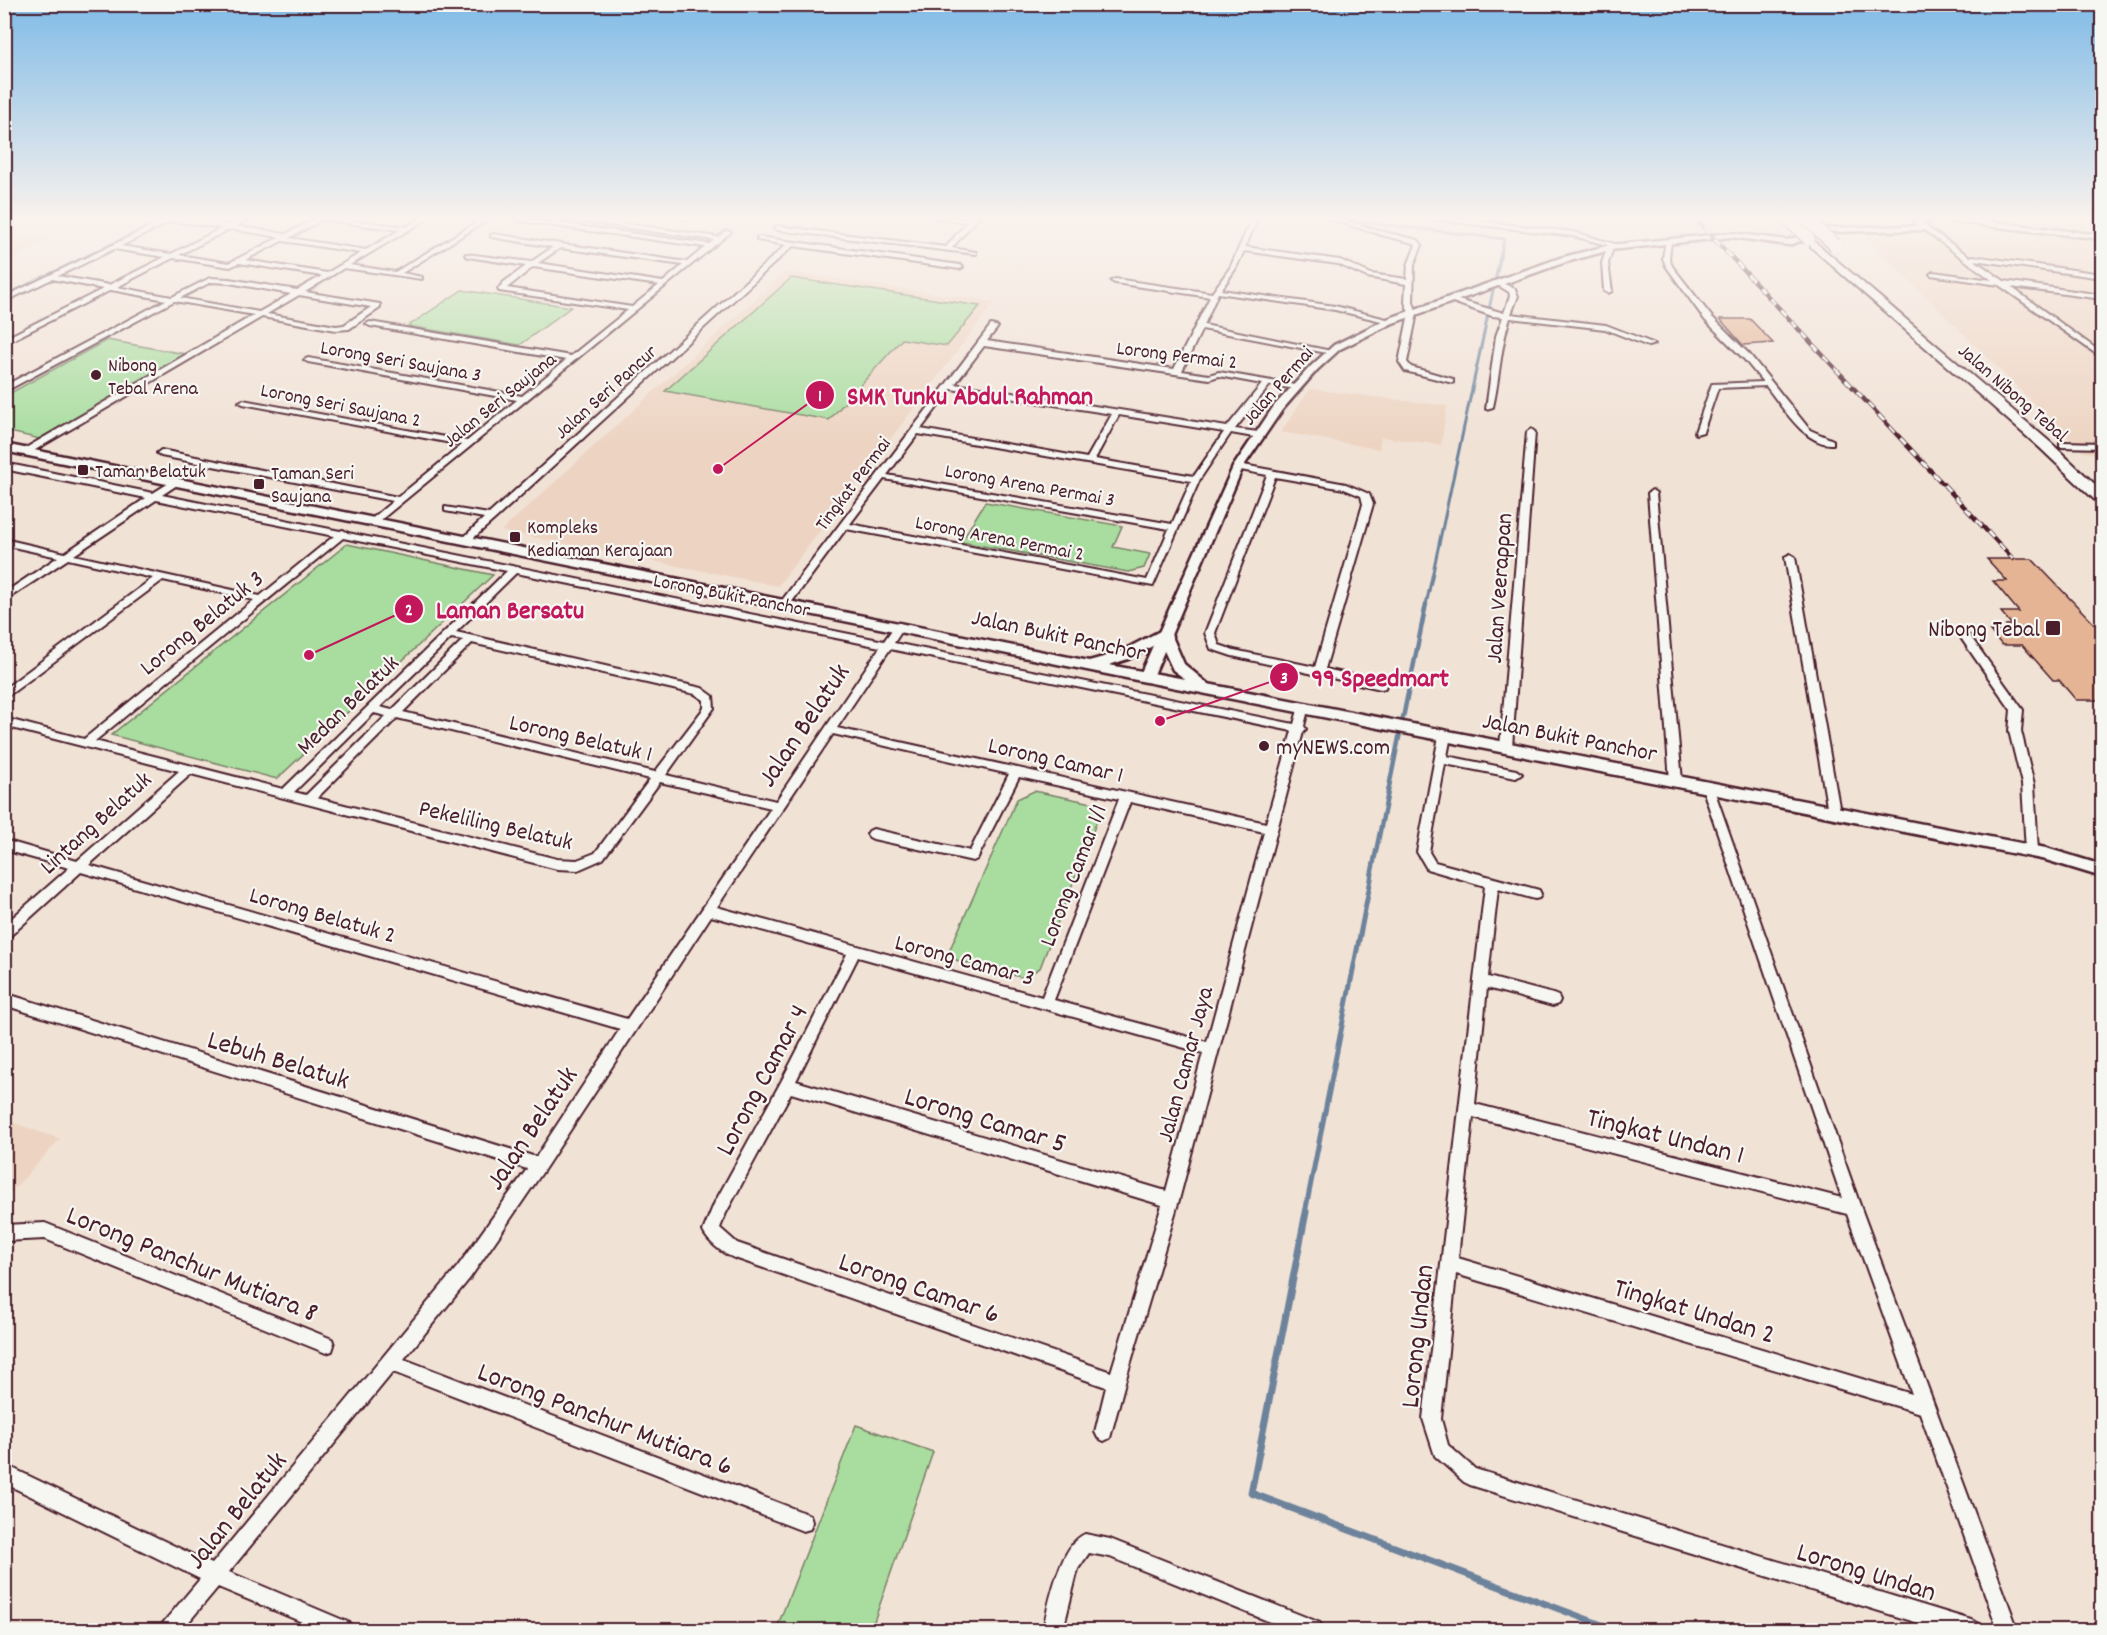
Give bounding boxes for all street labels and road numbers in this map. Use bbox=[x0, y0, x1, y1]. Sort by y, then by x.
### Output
street label: Lorong Seri Saujana 3 bbox=[318, 335, 483, 391]
street label: Lorong Permai 2 bbox=[1115, 336, 1239, 378]
street label: Jalan Nibong Tebal bbox=[1951, 338, 2073, 450]
street label: Jalan Seri Pancur bbox=[549, 339, 665, 447]
street label: Jalan Permai bbox=[1237, 341, 1322, 433]
street label: Jalan Seri Saujana bbox=[438, 347, 564, 456]
street label: Lorong Seri Saujana 2 bbox=[258, 378, 423, 436]
street label: Tingkat Permai bbox=[810, 432, 899, 538]
street label: Lorong Arena Permai 3 bbox=[942, 458, 1117, 516]
street label: Lorong Arena Permai 2 bbox=[912, 510, 1086, 570]
street label: Jalan Veerappan bbox=[1479, 512, 1523, 665]
street label: Lorong Belatuk 3 bbox=[133, 564, 272, 685]
street label: Lorong Bukit Panchor bbox=[651, 568, 813, 626]
street label: Jalan Bukit Panchor bbox=[968, 602, 1149, 672]
street label: Medan Belatuk bbox=[290, 648, 408, 764]
street label: Jalan Belatuk bbox=[750, 657, 862, 797]
street label: Jalan Bukit Panchor bbox=[1479, 705, 1660, 773]
street label: Lorong Belatuk 1 bbox=[505, 707, 655, 773]
street label: Lorong Camar 1 bbox=[984, 730, 1126, 794]
street label: Lintang Belatuk bbox=[33, 765, 161, 884]
street label: Pekeliling Belatuk bbox=[415, 793, 576, 861]
street label: Lorong Camar 1/1 bbox=[1032, 800, 1118, 952]
street label: Lorong Belatuk 2 bbox=[245, 880, 399, 954]
street label: Lorong Camar 3 bbox=[891, 927, 1038, 997]
street label: Jalan Camar Jaya bbox=[1150, 983, 1224, 1146]
street label: Lorong Camar 4 bbox=[708, 999, 821, 1164]
street label: Lebuh Belatuk bbox=[202, 1022, 353, 1103]
street label: Jalan Belatuk bbox=[478, 1060, 590, 1200]
street label: Lorong Camar 5 bbox=[899, 1079, 1070, 1166]
street label: Tingkat Undan 1 bbox=[1582, 1100, 1748, 1178]
street label: Lorong Panchur Mutiara 8 bbox=[59, 1198, 323, 1335]
street label: Lorong Camar 6 bbox=[832, 1244, 1004, 1337]
street label: Lorong Undan bbox=[1393, 1263, 1447, 1410]
street label: Tingkat Undan 2 bbox=[1608, 1270, 1779, 1357]
street label: Lorong Panchur Mutiara 6 bbox=[471, 1354, 738, 1489]
street label: Jalan Belatuk bbox=[179, 1444, 299, 1580]
street label: Lorong Undan bbox=[1791, 1535, 1940, 1615]

